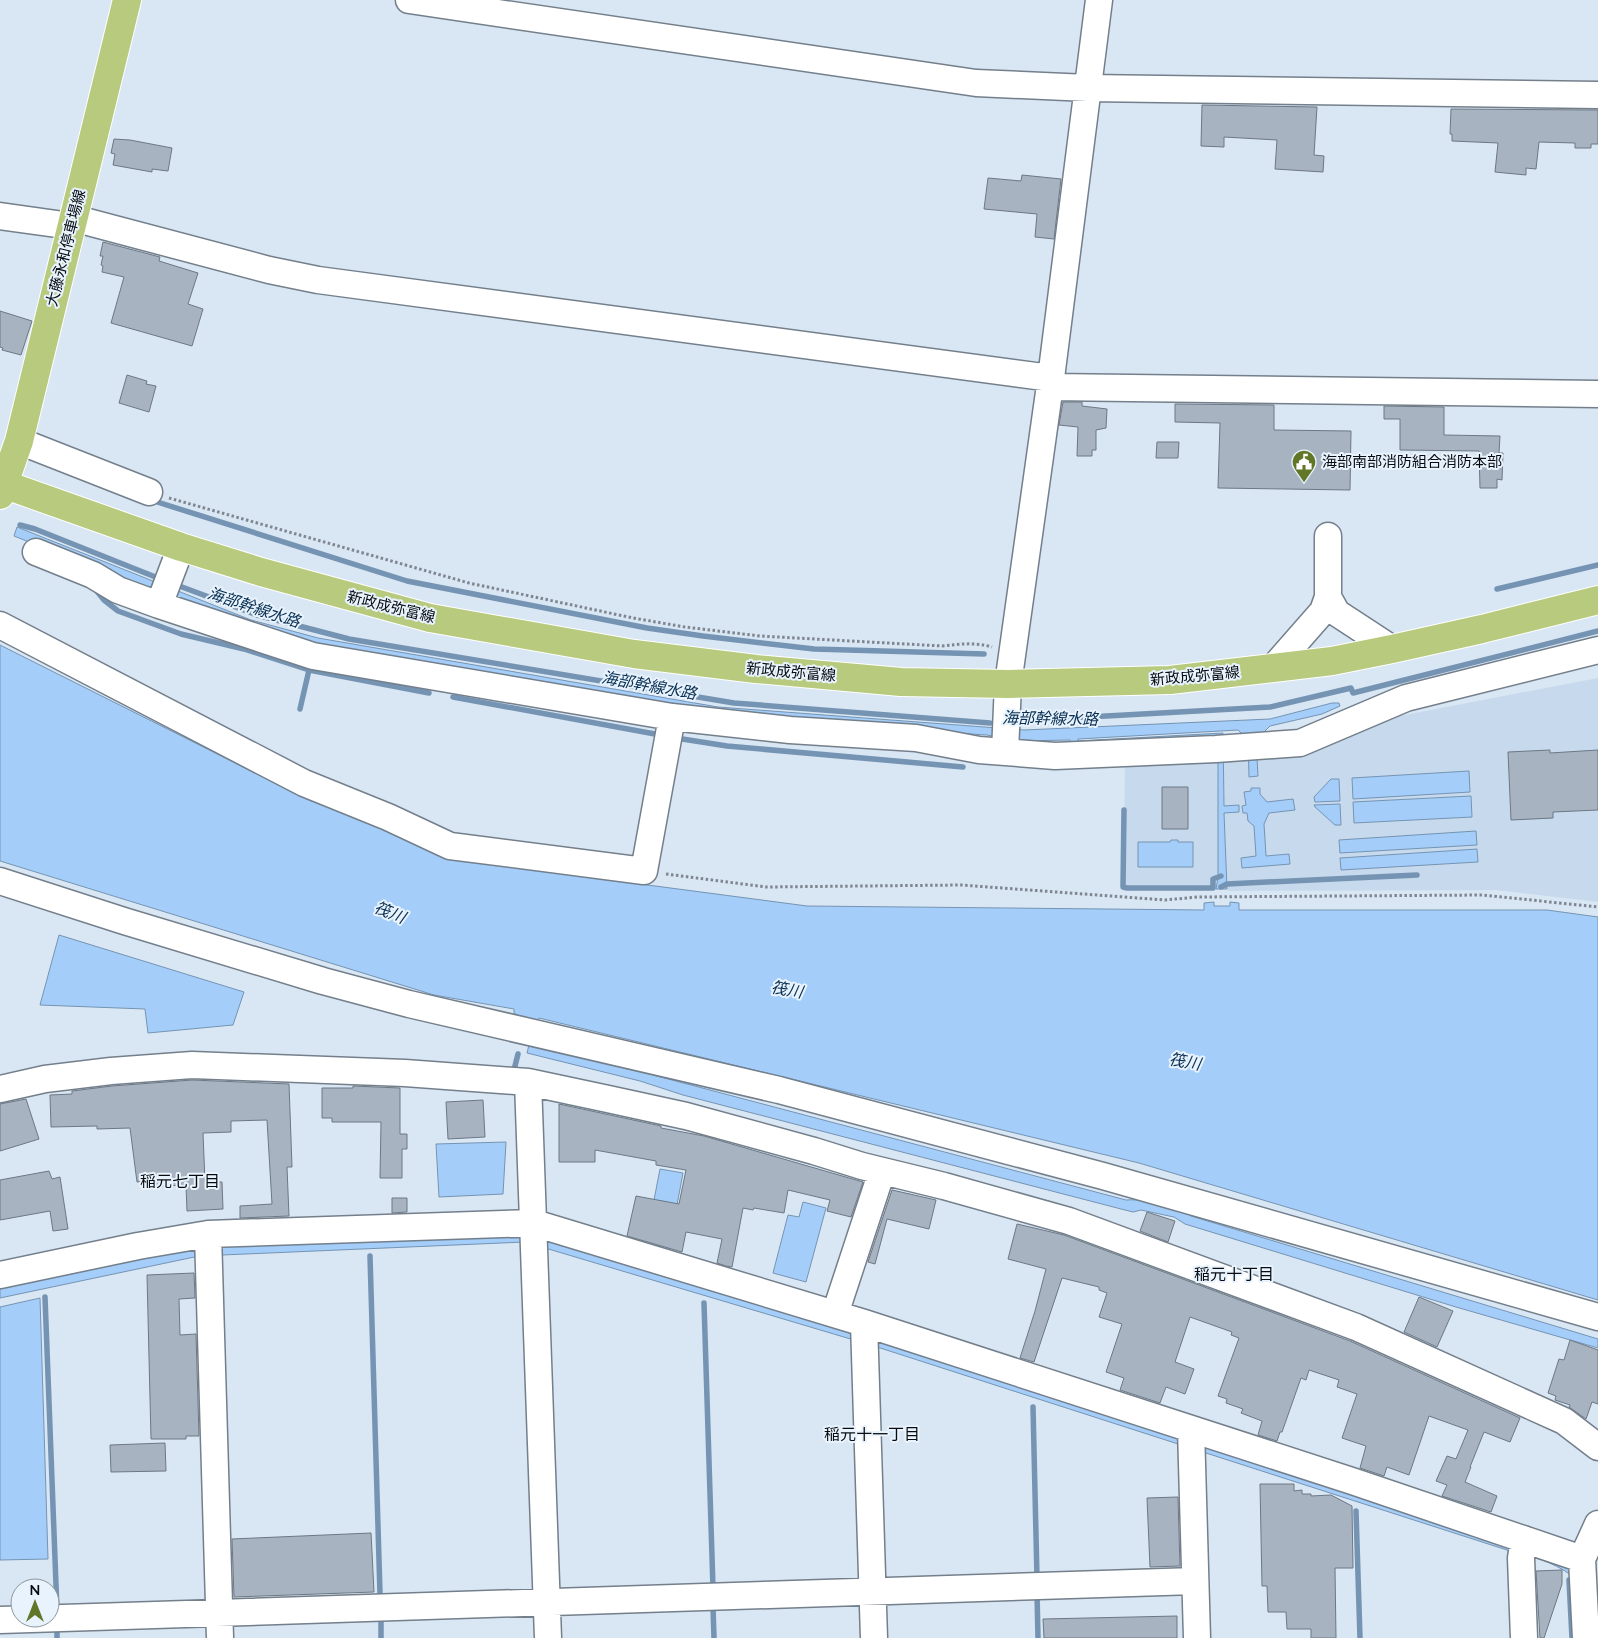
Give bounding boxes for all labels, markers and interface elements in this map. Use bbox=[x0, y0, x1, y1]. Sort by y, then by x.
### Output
street label: 大藤永和停車場線 bbox=[42, 187, 88, 308]
public building icon: 海部南部消防組合消防本部 bbox=[1291, 449, 1317, 483]
place label: 海部南部消防組合消防本部 bbox=[1322, 452, 1502, 470]
water label: 海部幹線水路 bbox=[206, 583, 305, 631]
street label: 新政成弥富線 bbox=[345, 586, 437, 626]
street label: 新政成弥富線 bbox=[745, 658, 837, 684]
street label: 新政成弥富線 bbox=[1149, 662, 1241, 688]
water label: 海部幹線水路 bbox=[600, 667, 700, 703]
water label: 海部幹線水路 bbox=[1002, 707, 1100, 728]
water label: 筏川 bbox=[372, 897, 410, 927]
water label: 筏川 bbox=[770, 976, 806, 1001]
water label: 筏川 bbox=[1168, 1048, 1204, 1073]
district label: 稲元七丁目 bbox=[140, 1171, 220, 1190]
district label: 稲元十丁目 bbox=[1194, 1264, 1274, 1283]
district label: 稲元十一丁目 bbox=[824, 1424, 920, 1443]
north arrow bbox=[10, 1578, 60, 1628]
text: N bbox=[30, 1581, 40, 1598]

